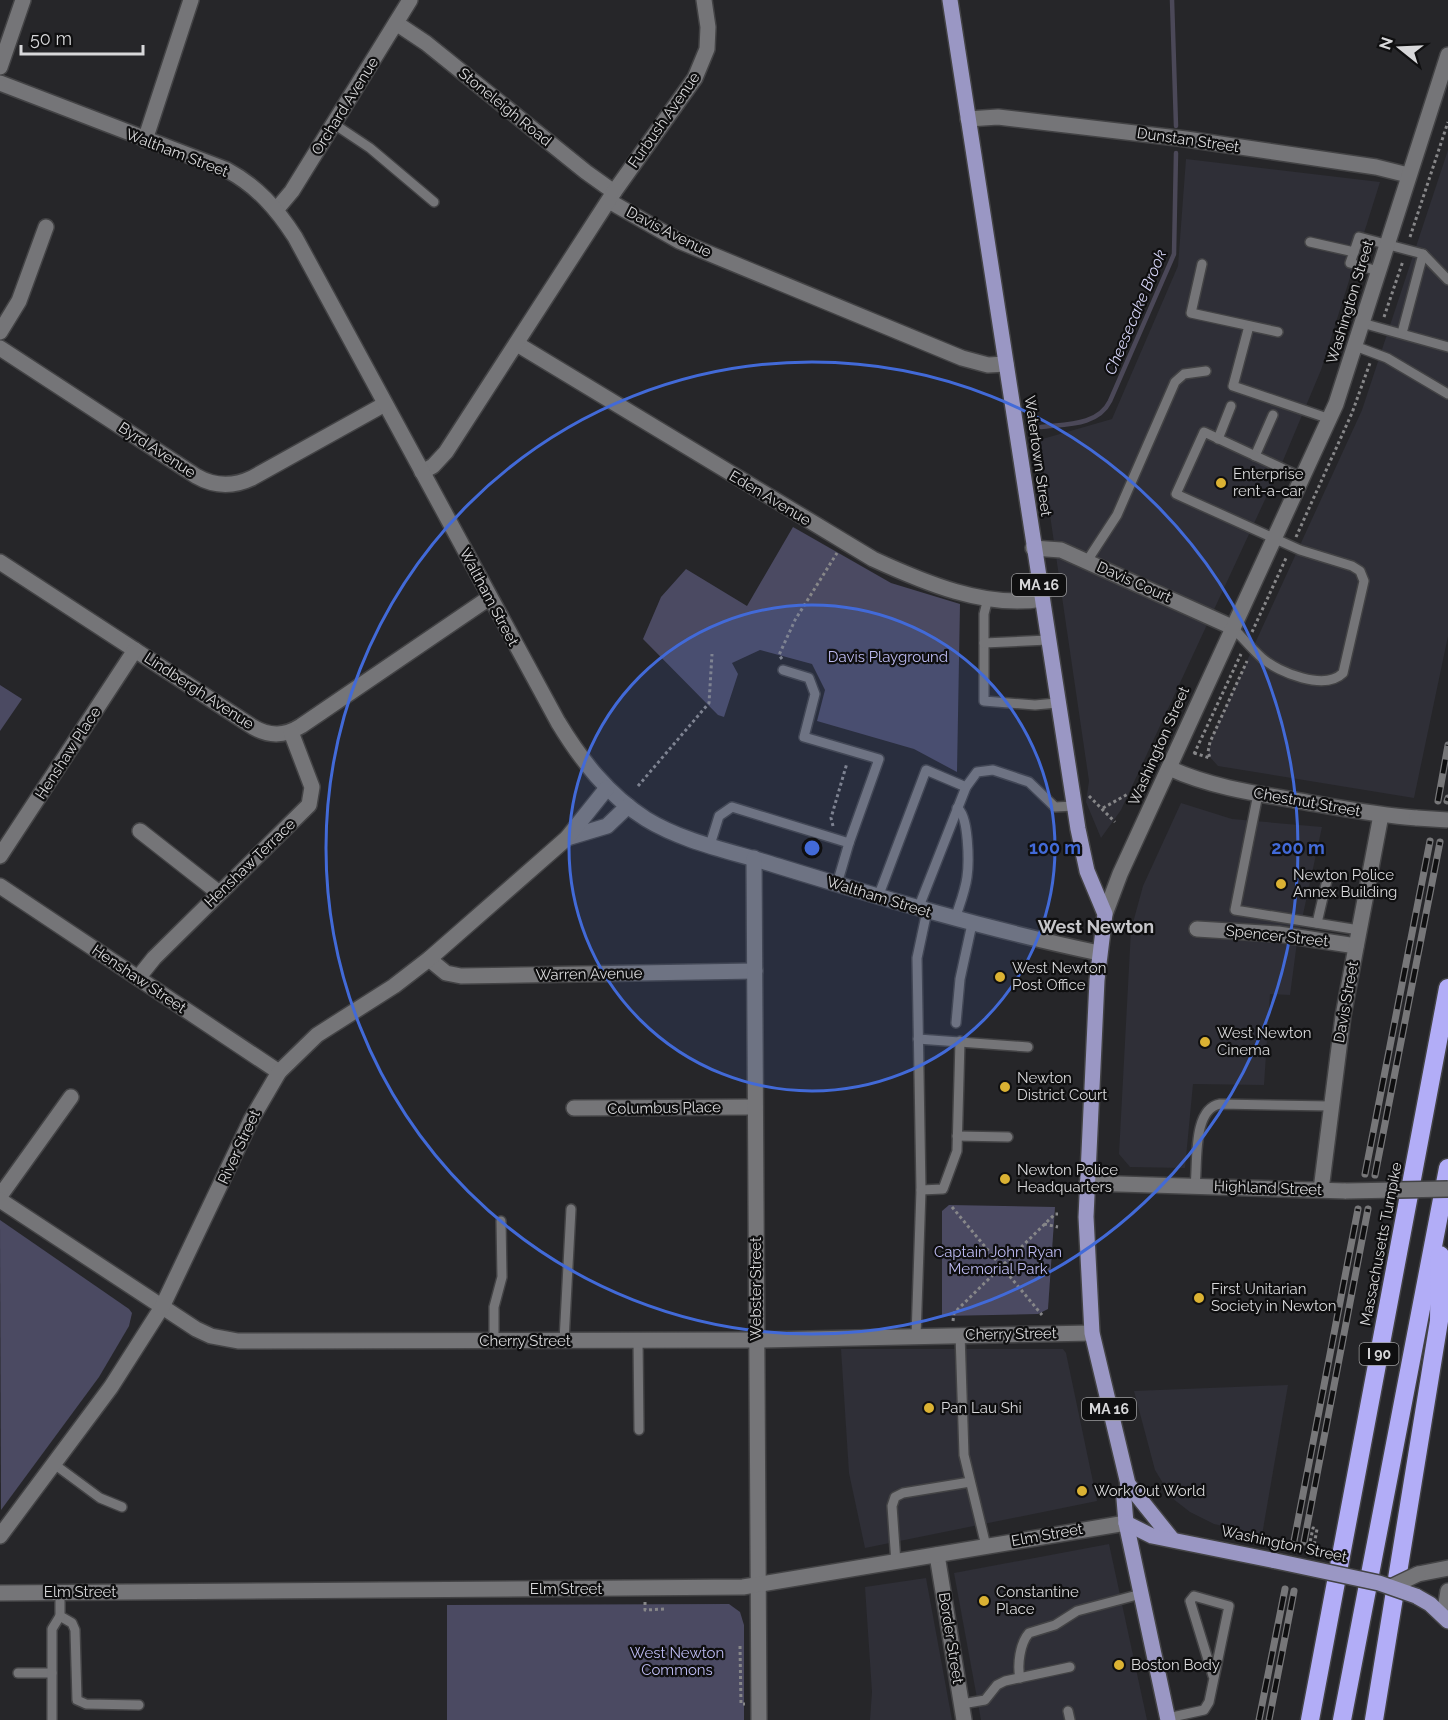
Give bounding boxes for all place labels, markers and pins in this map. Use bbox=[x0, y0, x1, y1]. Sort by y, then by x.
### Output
place label: Enterprise rent-a-car bbox=[1233, 465, 1304, 500]
marker: Enterprise rent-a-car bbox=[1214, 476, 1228, 490]
centre of rings bbox=[802, 838, 822, 858]
place label: Newton Police Annex Building bbox=[1293, 866, 1397, 901]
marker: Newton Police Annex Building bbox=[1274, 877, 1288, 891]
place label: West Newton Post Office bbox=[1012, 959, 1106, 994]
marker: West Newton Post Office bbox=[993, 970, 1007, 984]
place label: West Newton Cinema bbox=[1217, 1024, 1311, 1059]
marker: West Newton Cinema bbox=[1198, 1035, 1212, 1049]
place label: Newton District Court bbox=[1017, 1069, 1107, 1104]
marker: Newton District Court bbox=[998, 1080, 1012, 1094]
place label: Newton Police Headquarters bbox=[1017, 1161, 1118, 1196]
marker: Newton Police Headquarters bbox=[998, 1172, 1012, 1186]
place label: First Unitarian Society in Newton bbox=[1211, 1280, 1337, 1315]
marker: First Unitarian Society in Newton bbox=[1192, 1291, 1206, 1305]
place label: Pan Lau Shi bbox=[941, 1399, 1022, 1417]
marker: Pan Lau Shi bbox=[922, 1401, 936, 1415]
place label: Work Out World bbox=[1094, 1482, 1205, 1500]
marker: Work Out World bbox=[1075, 1484, 1089, 1498]
place label: Constantine Place bbox=[996, 1583, 1079, 1618]
marker: Constantine Place bbox=[977, 1594, 991, 1608]
place label: Boston Body bbox=[1131, 1656, 1220, 1674]
marker: Boston Body bbox=[1112, 1658, 1126, 1672]

